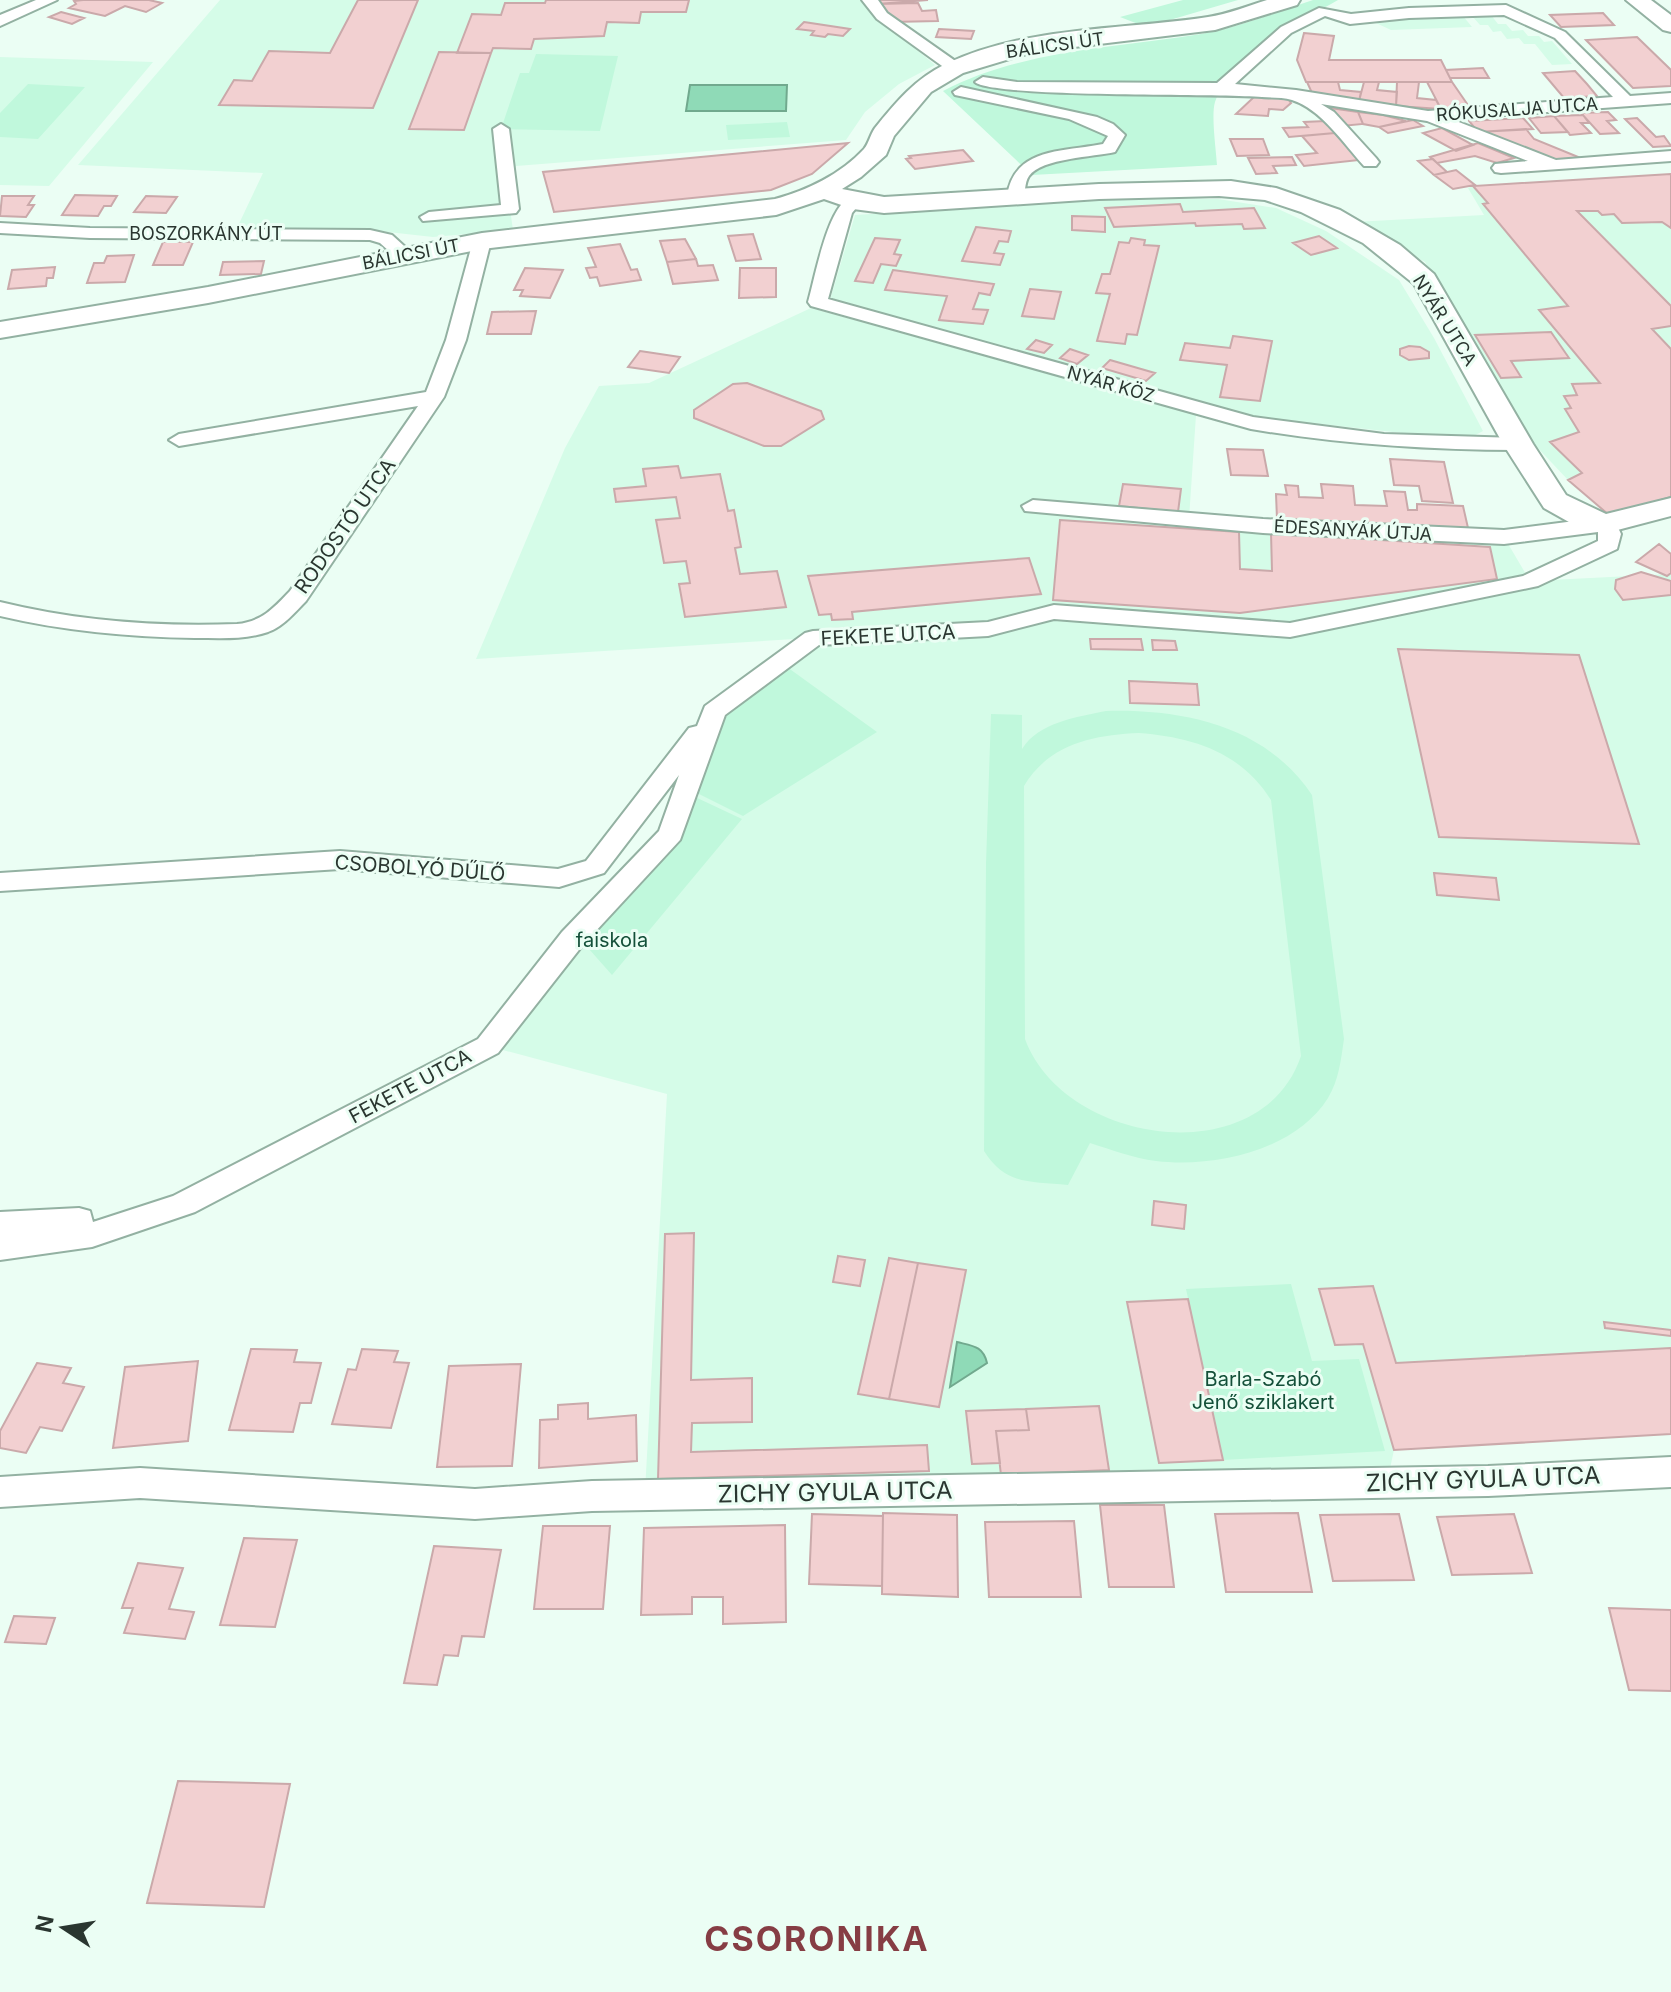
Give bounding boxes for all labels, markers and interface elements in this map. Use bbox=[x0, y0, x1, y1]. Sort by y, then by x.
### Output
street label: BÁLICSI ÚT bbox=[1004, 27, 1105, 62]
street label: RÓKUSALJA UTCA bbox=[1435, 92, 1599, 125]
street label: BOSZORKÁNY ÚT bbox=[129, 222, 283, 244]
street label: BÁLICSI ÚT bbox=[360, 233, 462, 274]
street label: NYÁR UTCA bbox=[1409, 270, 1482, 369]
street label: NYÁR KÖZ bbox=[1065, 361, 1157, 407]
street label: RODOSTÓ UTCA bbox=[289, 453, 401, 598]
street label: ÉDESANYÁK ÚTJA bbox=[1273, 514, 1433, 545]
street label: FEKETE UTCA bbox=[820, 619, 956, 651]
street label: CSOBOLYÓ DŰLŐ bbox=[334, 849, 506, 886]
park label: faiskola bbox=[576, 928, 648, 952]
street label: FEKETE UTCA bbox=[345, 1044, 475, 1128]
park label: Barla-Szabó Jenő sziklakert bbox=[1192, 1367, 1335, 1414]
street label: ZICHY GYULA UTCA bbox=[1365, 1460, 1601, 1498]
street label: ZICHY GYULA UTCA bbox=[717, 1475, 953, 1509]
north arrow bbox=[24, 1888, 104, 1968]
text: N bbox=[30, 1913, 59, 1935]
district label: CSORONIKA bbox=[704, 1918, 930, 1959]

